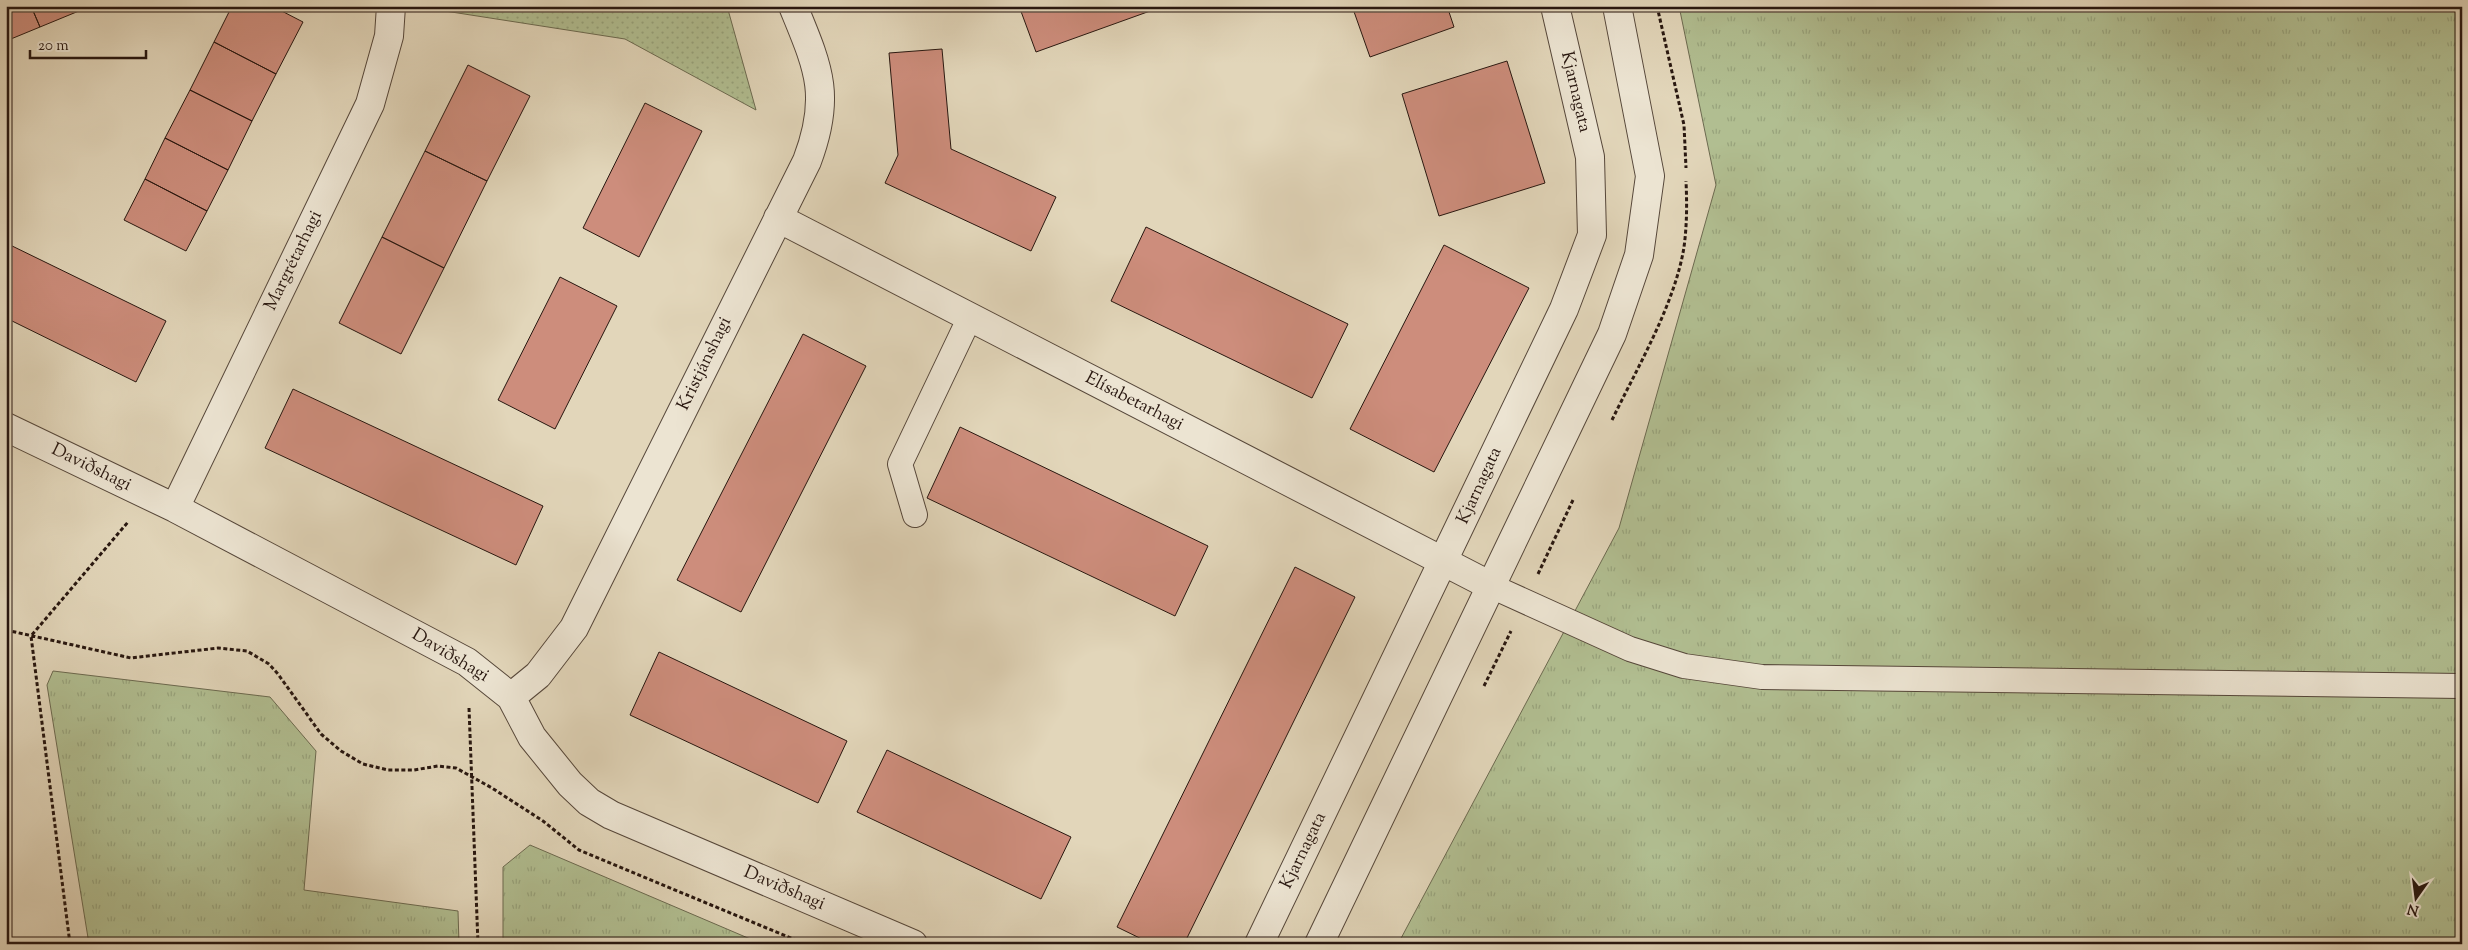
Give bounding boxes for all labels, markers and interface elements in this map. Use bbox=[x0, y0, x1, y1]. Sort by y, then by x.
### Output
scale bar bbox=[30, 28, 146, 60]
text: 20 m bbox=[38, 36, 69, 57]
street label: Kjarnagata bbox=[1553, 49, 1597, 135]
street label: Margrétarhagi bbox=[259, 207, 329, 315]
street label: Kristjánshagi bbox=[671, 313, 739, 415]
street label: Elísabetarhagi bbox=[1080, 366, 1188, 438]
street label: Daviðshagi bbox=[47, 437, 135, 499]
street label: Kjarnagata bbox=[1451, 443, 1509, 529]
street label: Daviðshagi bbox=[406, 623, 494, 689]
street label: Kjarnagata bbox=[1274, 808, 1334, 894]
street label: Daviðshagi bbox=[739, 860, 829, 918]
north arrow bbox=[2390, 872, 2440, 922]
text: N bbox=[2405, 898, 2421, 920]

